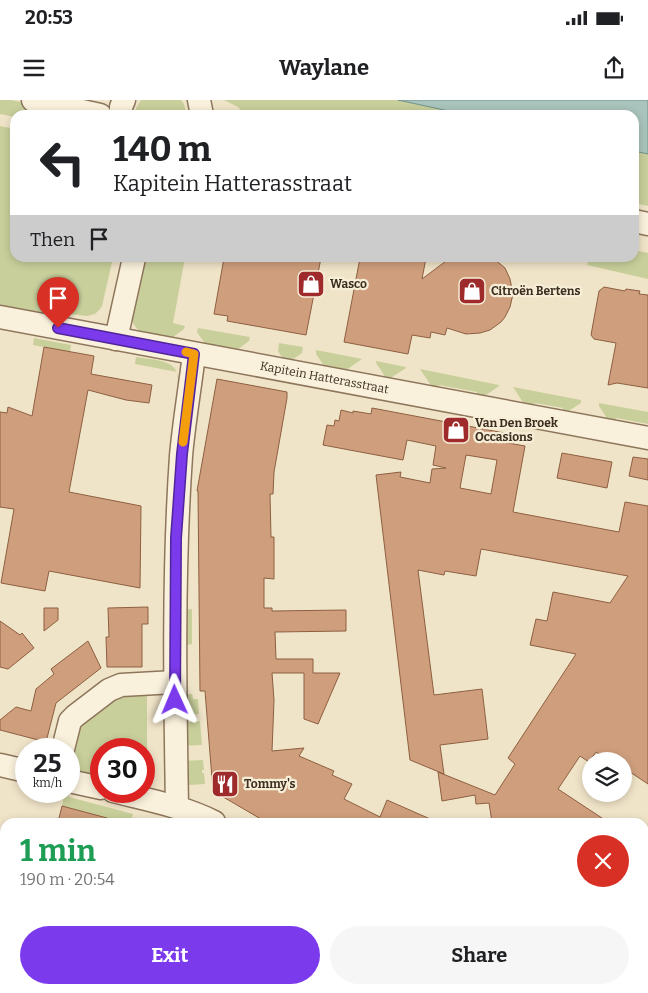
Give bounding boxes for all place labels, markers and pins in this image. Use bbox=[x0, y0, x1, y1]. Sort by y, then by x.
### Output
shop icon: Wasco bbox=[296, 269, 326, 299]
shop icon: Citroën Bertens bbox=[457, 276, 487, 306]
pin bbox=[37, 277, 79, 328]
place label: Wasco bbox=[330, 277, 367, 291]
place label: Citroën Bertens bbox=[491, 284, 581, 298]
shop icon: Van Den Broek Occasions bbox=[441, 415, 471, 445]
place label: Van Den Broek Occasions bbox=[475, 416, 559, 444]
restaurant icon: Tommy's bbox=[210, 769, 240, 799]
place label: Tommy's bbox=[244, 777, 295, 791]

